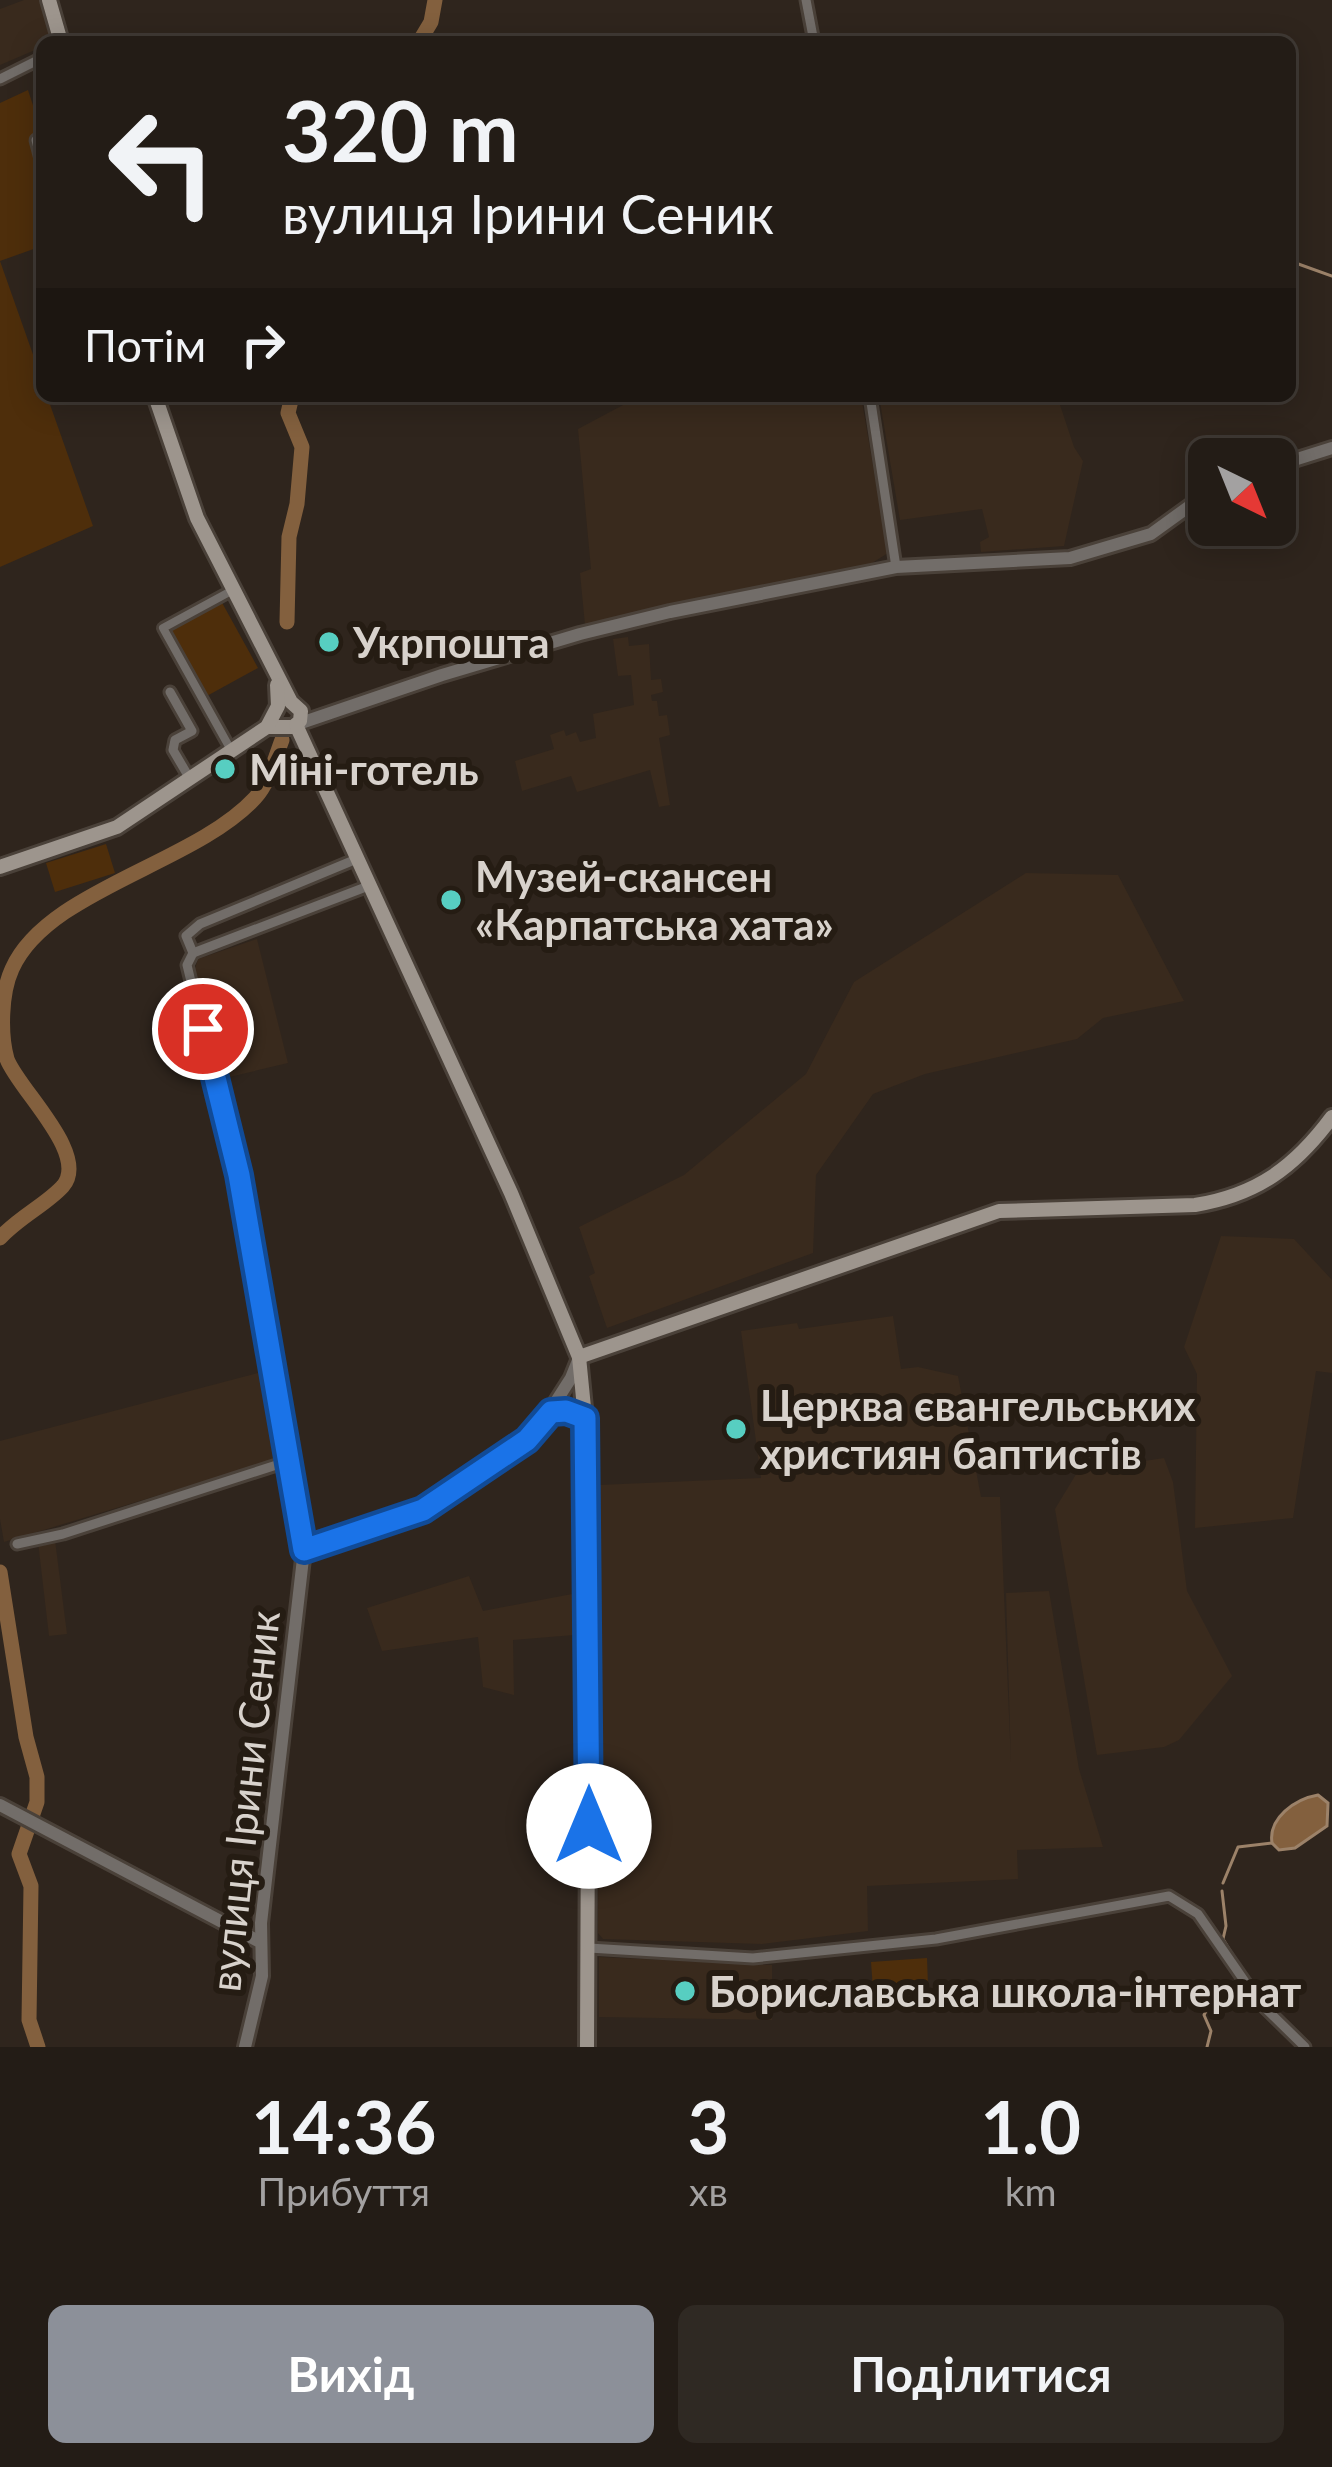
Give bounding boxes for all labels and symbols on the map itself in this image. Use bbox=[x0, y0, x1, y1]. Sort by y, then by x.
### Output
north arrow bbox=[1188, 438, 1296, 546]
place label: Укрпошта bbox=[352, 617, 550, 667]
marker: Укрпошта bbox=[316, 629, 342, 655]
place label: Міні-готель bbox=[249, 744, 479, 794]
marker: Міні-готель bbox=[212, 756, 238, 782]
place label: Музей-скансен «Карпатська хата» bbox=[475, 851, 834, 949]
marker: Музей-скансен «Карпатська хата» bbox=[438, 887, 464, 913]
pin bbox=[152, 978, 254, 1080]
place label: Церква євангельських християн баптистів bbox=[760, 1380, 1196, 1478]
marker: Церква євангельських християн баптистів bbox=[723, 1416, 749, 1442]
street label: вулиця Ірини Сеник bbox=[199, 1608, 289, 1994]
position arrow bbox=[526, 1763, 652, 1889]
place label: Бориславська школа-інтернат bbox=[709, 1966, 1302, 2016]
marker: Бориславська школа-інтернат bbox=[672, 1978, 698, 2004]

